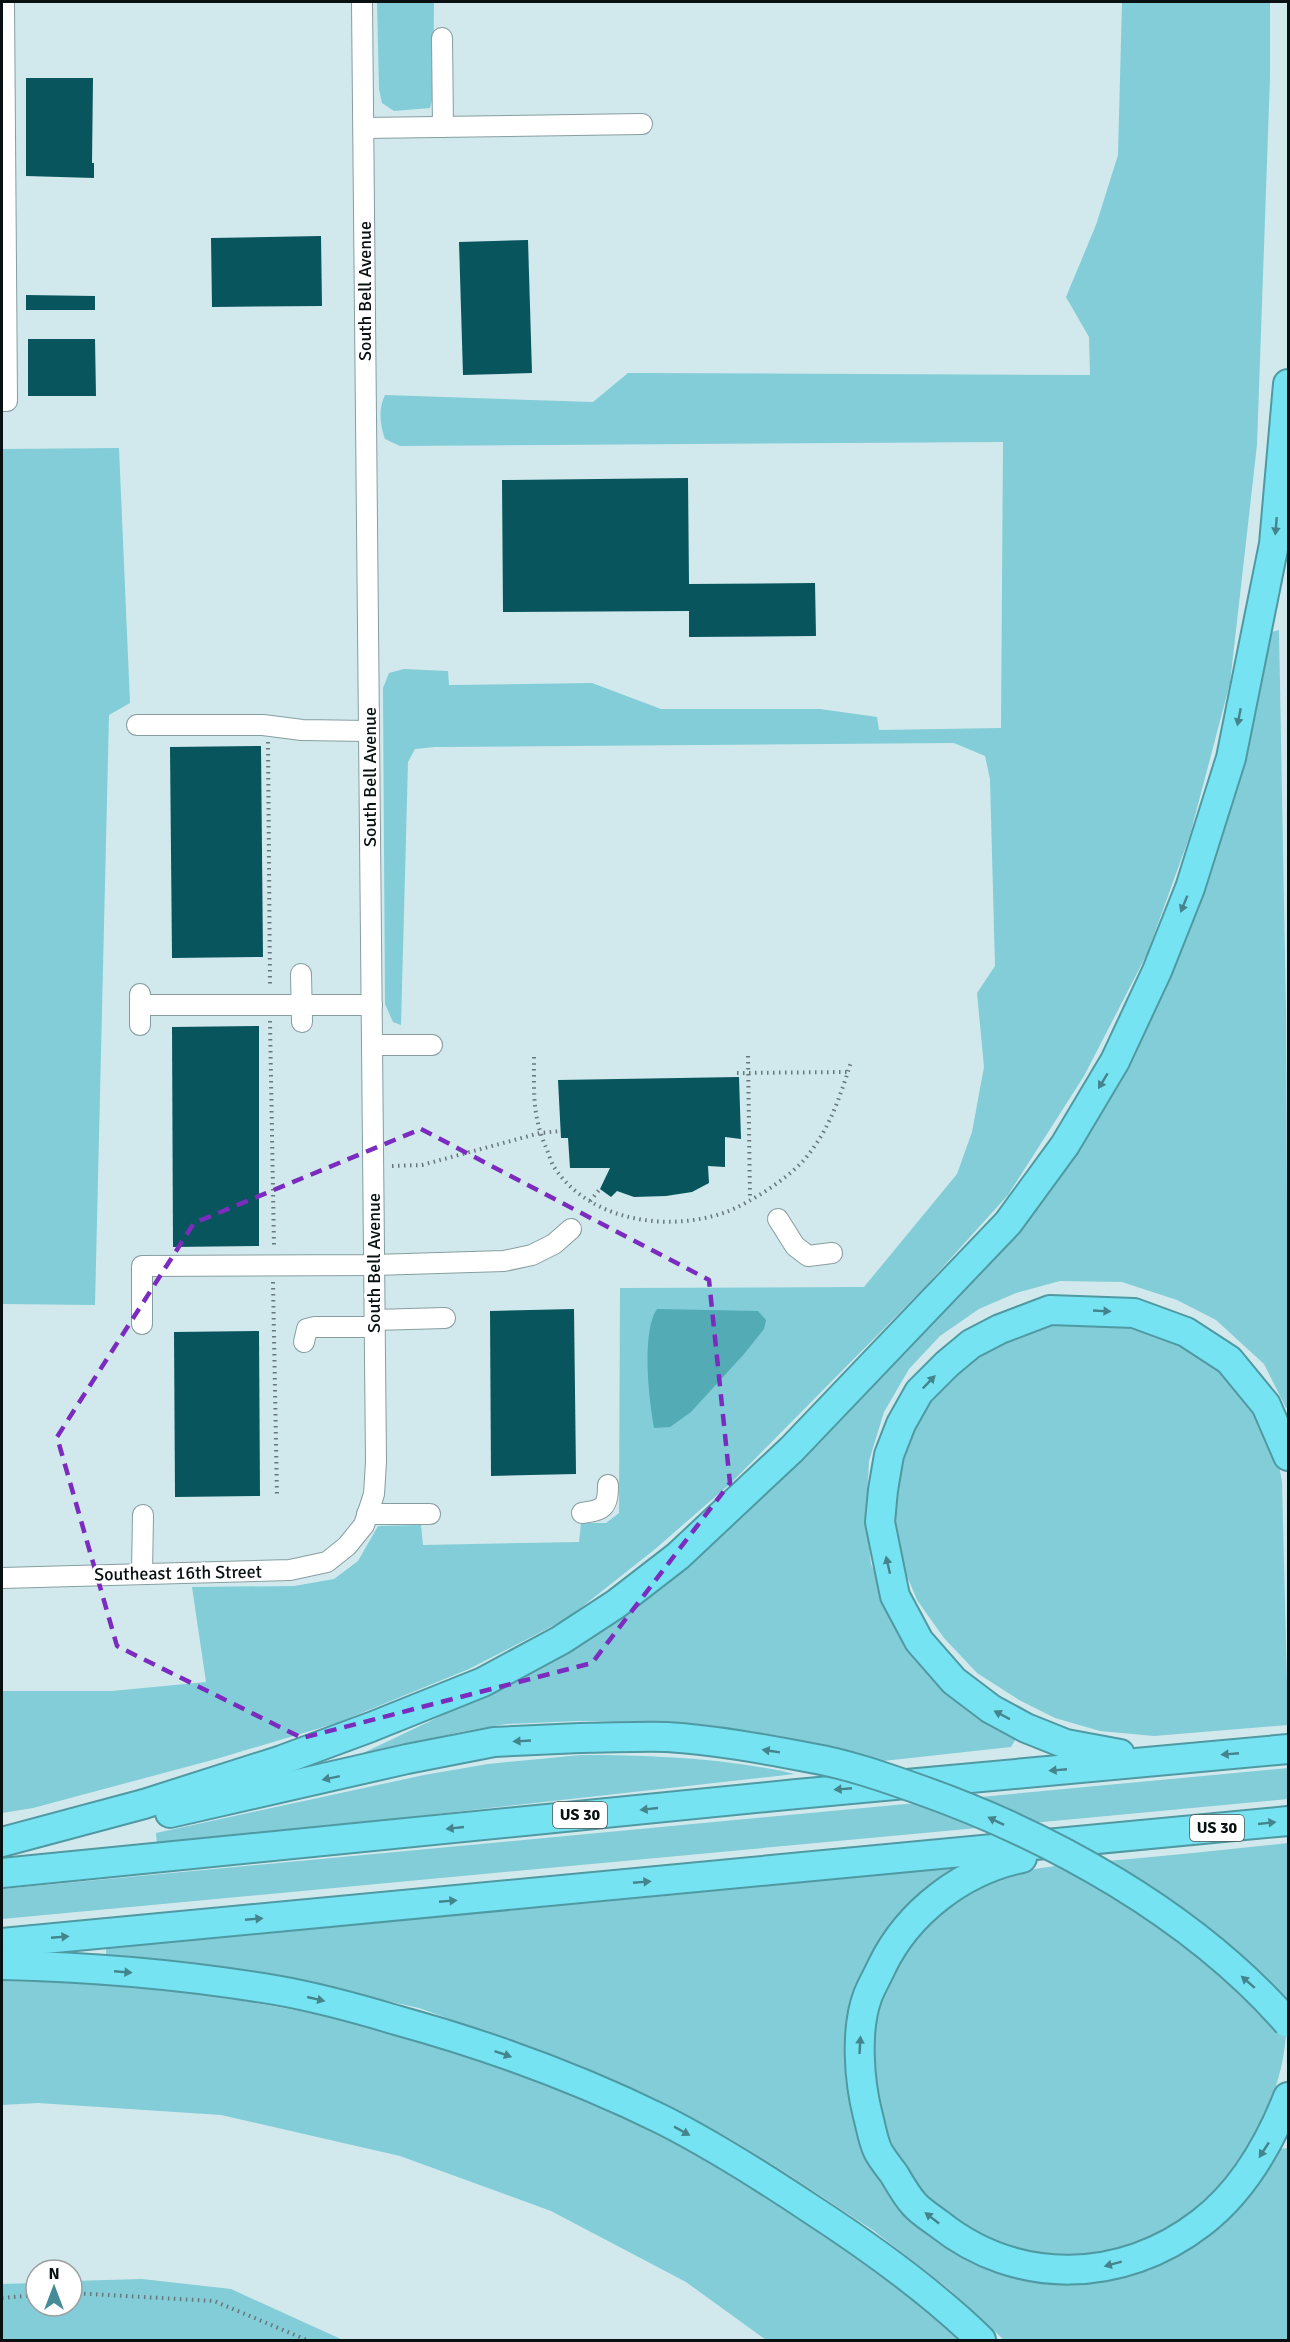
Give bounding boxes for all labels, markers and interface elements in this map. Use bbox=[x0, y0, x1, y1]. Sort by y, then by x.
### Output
street label: South Bell Avenue bbox=[354, 221, 376, 361]
one-way arrow bbox=[1271, 516, 1281, 535]
street label: South Bell Avenue bbox=[359, 707, 381, 847]
one-way arrow bbox=[1234, 708, 1243, 727]
one-way arrow bbox=[1179, 895, 1188, 913]
one-way arrow bbox=[1098, 1073, 1108, 1090]
street label: South Bell Avenue bbox=[363, 1193, 385, 1333]
one-way arrow bbox=[1092, 1306, 1111, 1315]
one-way arrow bbox=[921, 1376, 935, 1390]
one-way arrow bbox=[883, 1556, 893, 1574]
street label: Southeast 16th Street bbox=[94, 1561, 262, 1585]
one-way arrow bbox=[994, 1710, 1011, 1720]
one-way arrow bbox=[512, 1736, 531, 1745]
one-way arrow bbox=[761, 1747, 780, 1756]
one-way arrow bbox=[1221, 1749, 1240, 1759]
one-way arrow bbox=[1048, 1765, 1067, 1775]
one-way arrow bbox=[321, 1773, 340, 1783]
one-way arrow bbox=[833, 1784, 852, 1794]
road number: US 30 bbox=[553, 1802, 607, 1828]
one-way arrow bbox=[639, 1804, 658, 1813]
road number: US 30 bbox=[1190, 1815, 1244, 1841]
one-way arrow bbox=[988, 1816, 1005, 1825]
one-way arrow bbox=[1257, 1818, 1276, 1828]
one-way arrow bbox=[445, 1823, 464, 1833]
one-way arrow bbox=[633, 1877, 652, 1887]
one-way arrow bbox=[439, 1896, 458, 1906]
one-way arrow bbox=[244, 1914, 263, 1924]
one-way arrow bbox=[50, 1932, 69, 1942]
one-way arrow bbox=[113, 1967, 132, 1977]
one-way arrow bbox=[1240, 1975, 1256, 1988]
one-way arrow bbox=[306, 1995, 325, 2004]
one-way arrow bbox=[856, 2036, 865, 2055]
one-way arrow bbox=[494, 2049, 512, 2059]
one-way arrow bbox=[673, 2126, 690, 2136]
one-way arrow bbox=[1258, 2142, 1269, 2158]
one-way arrow bbox=[924, 2213, 939, 2225]
north arrow bbox=[24, 2258, 84, 2318]
one-way arrow bbox=[1104, 2260, 1122, 2270]
text: N bbox=[48, 2264, 60, 2284]

